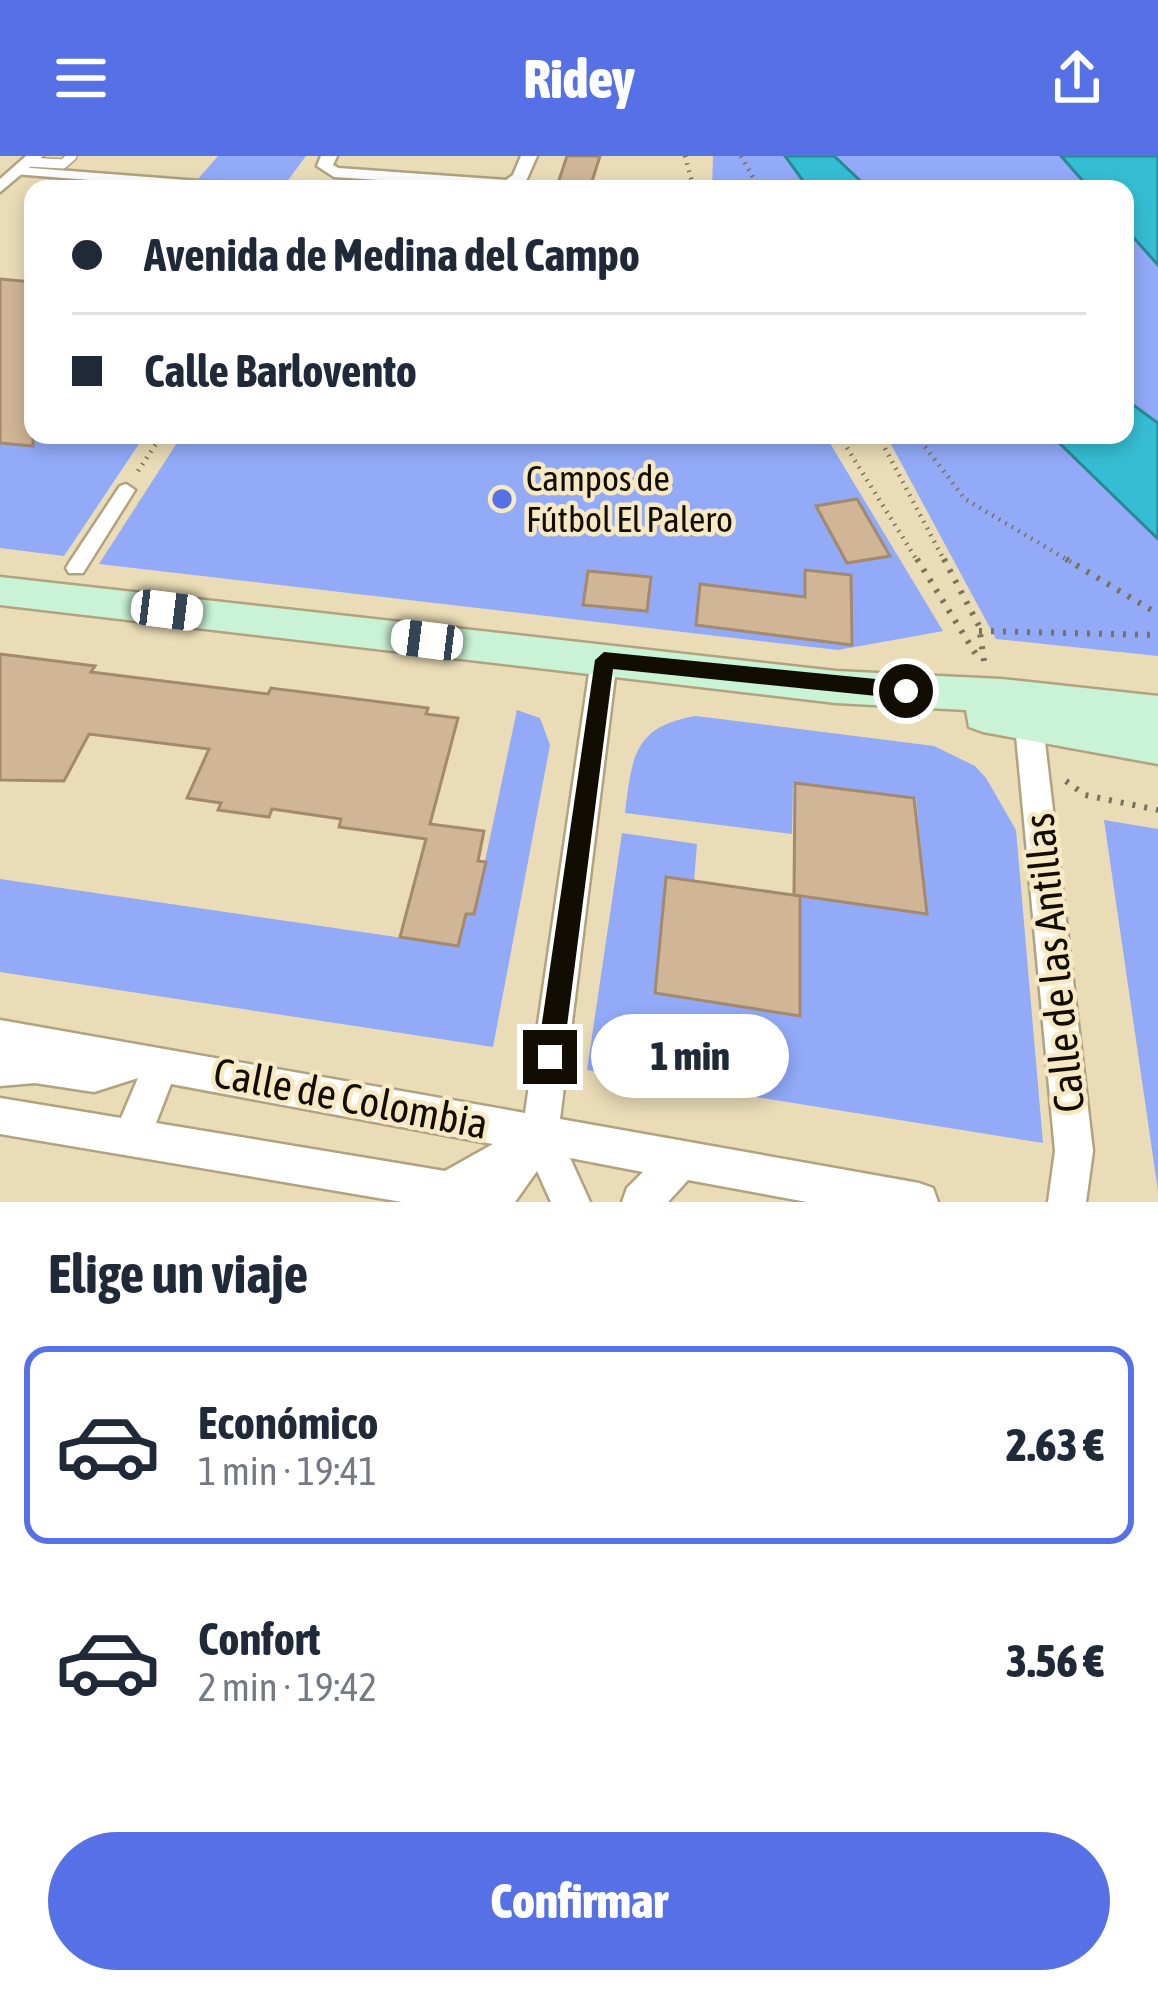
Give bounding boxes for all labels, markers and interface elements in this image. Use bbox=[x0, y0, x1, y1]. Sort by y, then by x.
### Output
icon: menu bbox=[48, 45, 114, 111]
icon: share bbox=[1044, 45, 1110, 111]
text: Ridey bbox=[523, 48, 635, 109]
text: Avenida de Medina del Campo bbox=[144, 229, 640, 281]
text: Calle Barlovento bbox=[144, 345, 417, 397]
place label: Campos de Fútbol El Palero bbox=[526, 457, 733, 540]
marker: Campos de Fútbol El Palero bbox=[489, 486, 515, 512]
car bbox=[129, 588, 205, 632]
car bbox=[389, 618, 465, 662]
route start bbox=[879, 664, 933, 718]
street label: Calle de las Antillas bbox=[1014, 811, 1094, 1115]
callout: 1 min bbox=[592, 1015, 790, 1099]
route end bbox=[523, 1030, 577, 1084]
text: 1 min bbox=[650, 1034, 730, 1078]
street label: Calle de Colombia bbox=[210, 1048, 492, 1148]
text: Elige un viaje bbox=[48, 1243, 308, 1304]
icon: car bbox=[54, 1391, 162, 1499]
text: Económico bbox=[198, 1397, 379, 1449]
text: 2.63 € bbox=[1006, 1419, 1104, 1471]
text: 1 min · 19:41 bbox=[198, 1449, 377, 1493]
icon: car bbox=[54, 1607, 162, 1715]
text: Confort bbox=[198, 1613, 321, 1665]
text: 3.56 € bbox=[1006, 1635, 1104, 1687]
text: 2 min · 19:42 bbox=[198, 1665, 377, 1709]
button: Confirmar bbox=[48, 1832, 1110, 1970]

